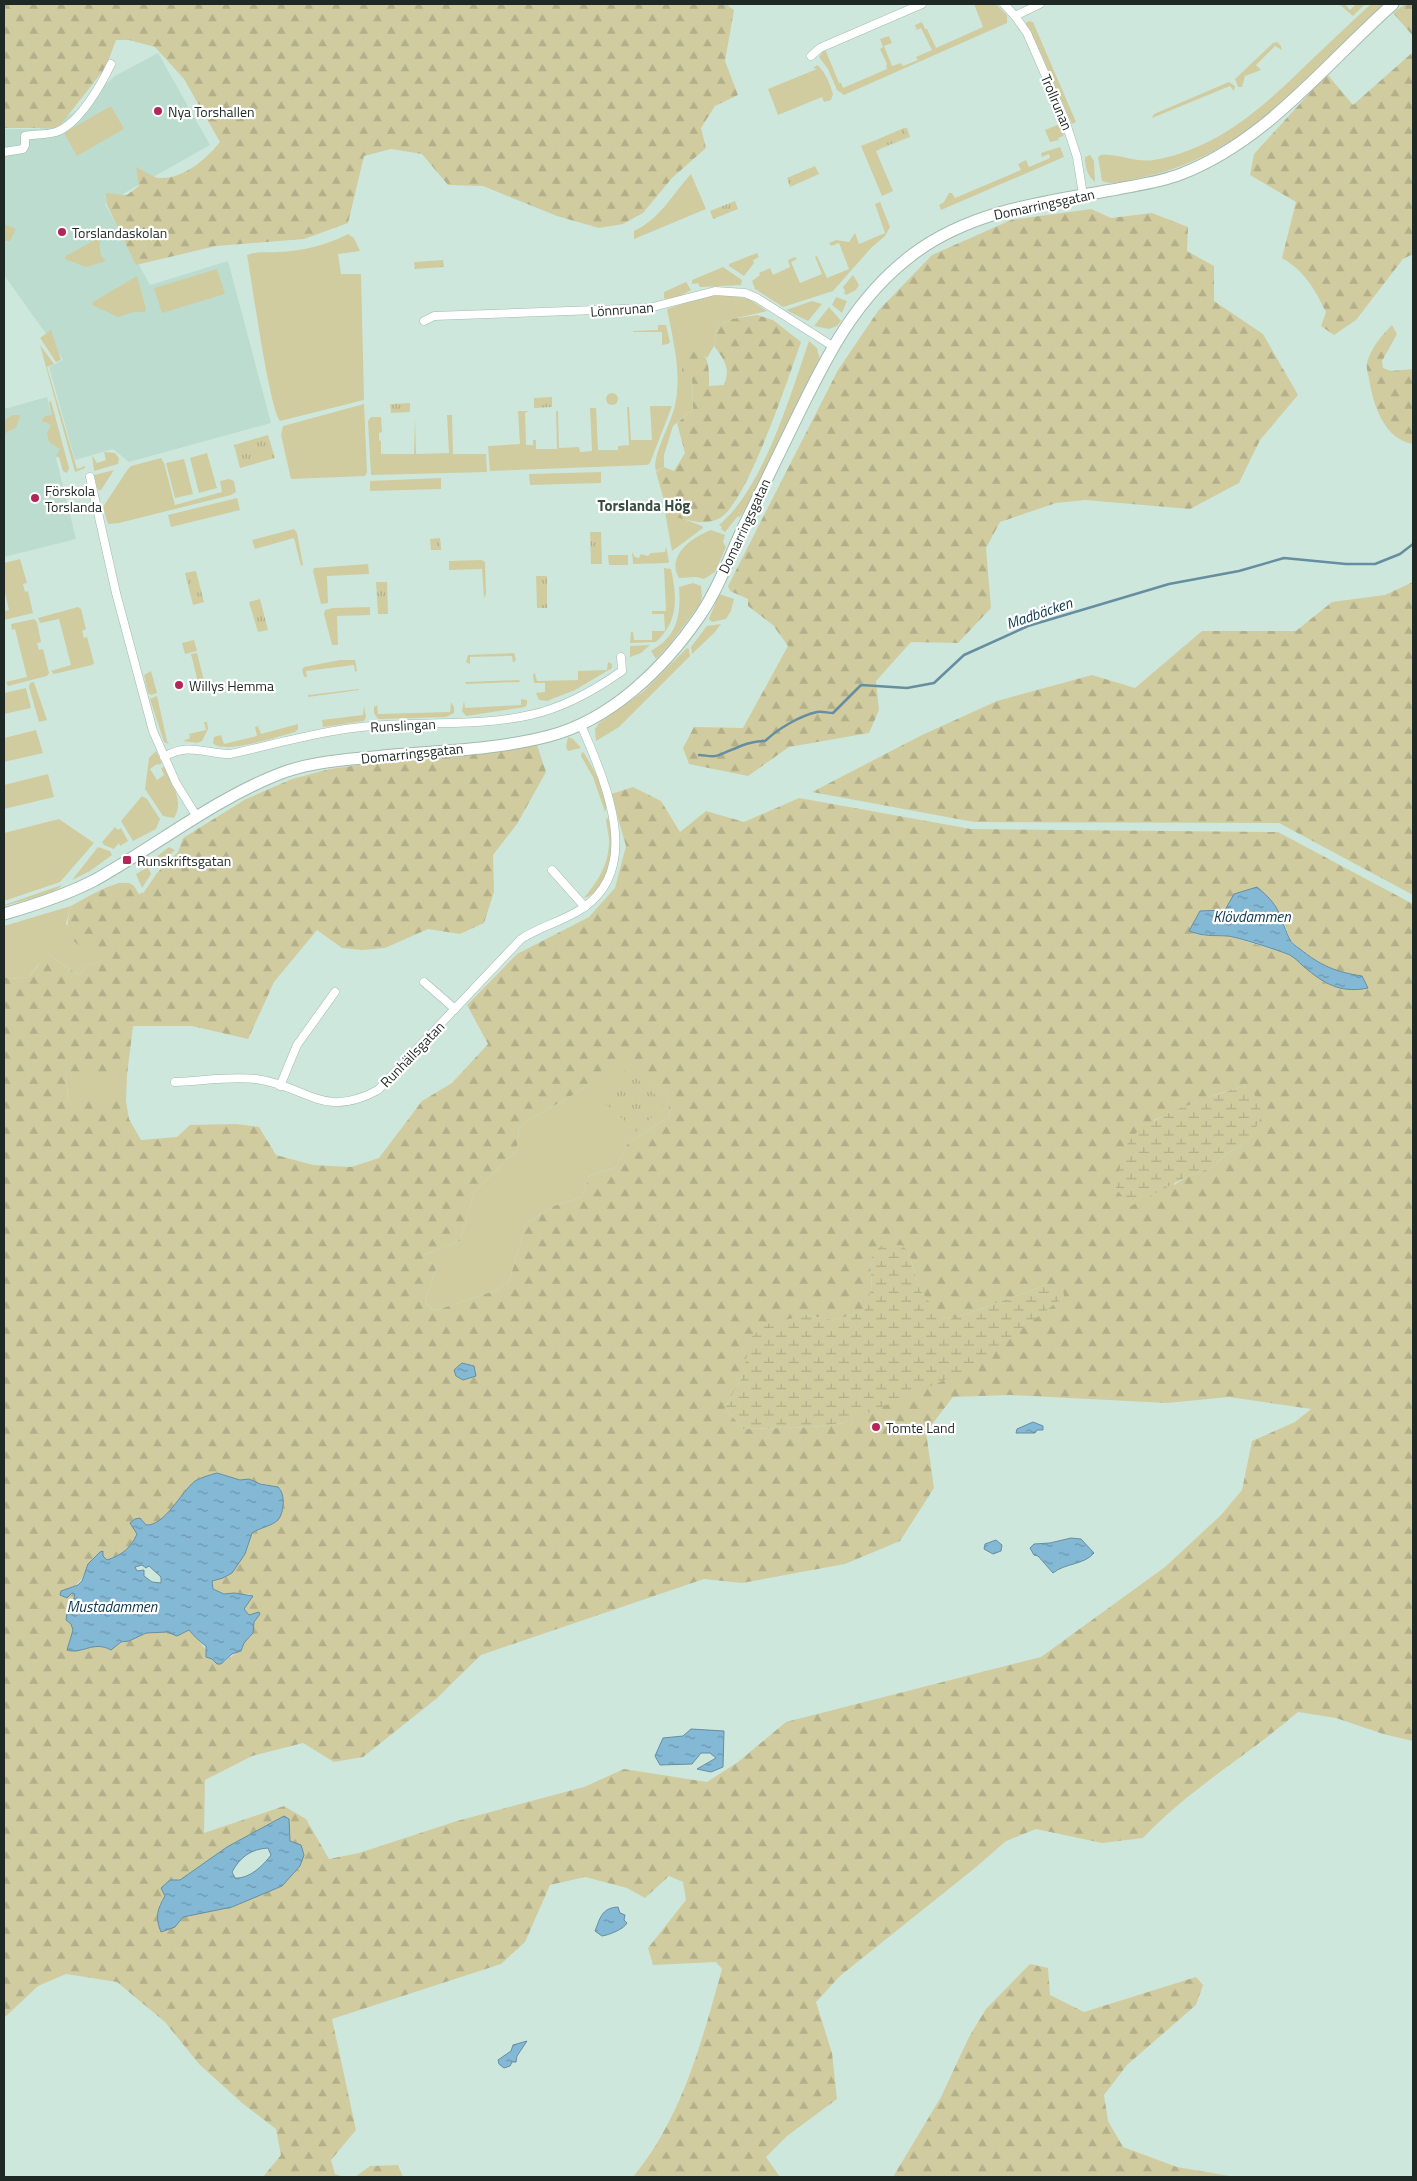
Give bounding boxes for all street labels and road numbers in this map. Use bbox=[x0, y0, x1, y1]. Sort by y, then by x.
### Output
street label: Trollrunan bbox=[1036, 71, 1078, 133]
street label: Domarringsgatan bbox=[992, 183, 1096, 225]
street label: Lönnrunan bbox=[590, 296, 654, 322]
street label: Domarringsgatan bbox=[713, 475, 775, 577]
street label: Runslingan bbox=[370, 713, 436, 737]
street label: Domarringsgatan bbox=[360, 737, 464, 769]
street label: Runhällsgatan bbox=[375, 1016, 449, 1092]

